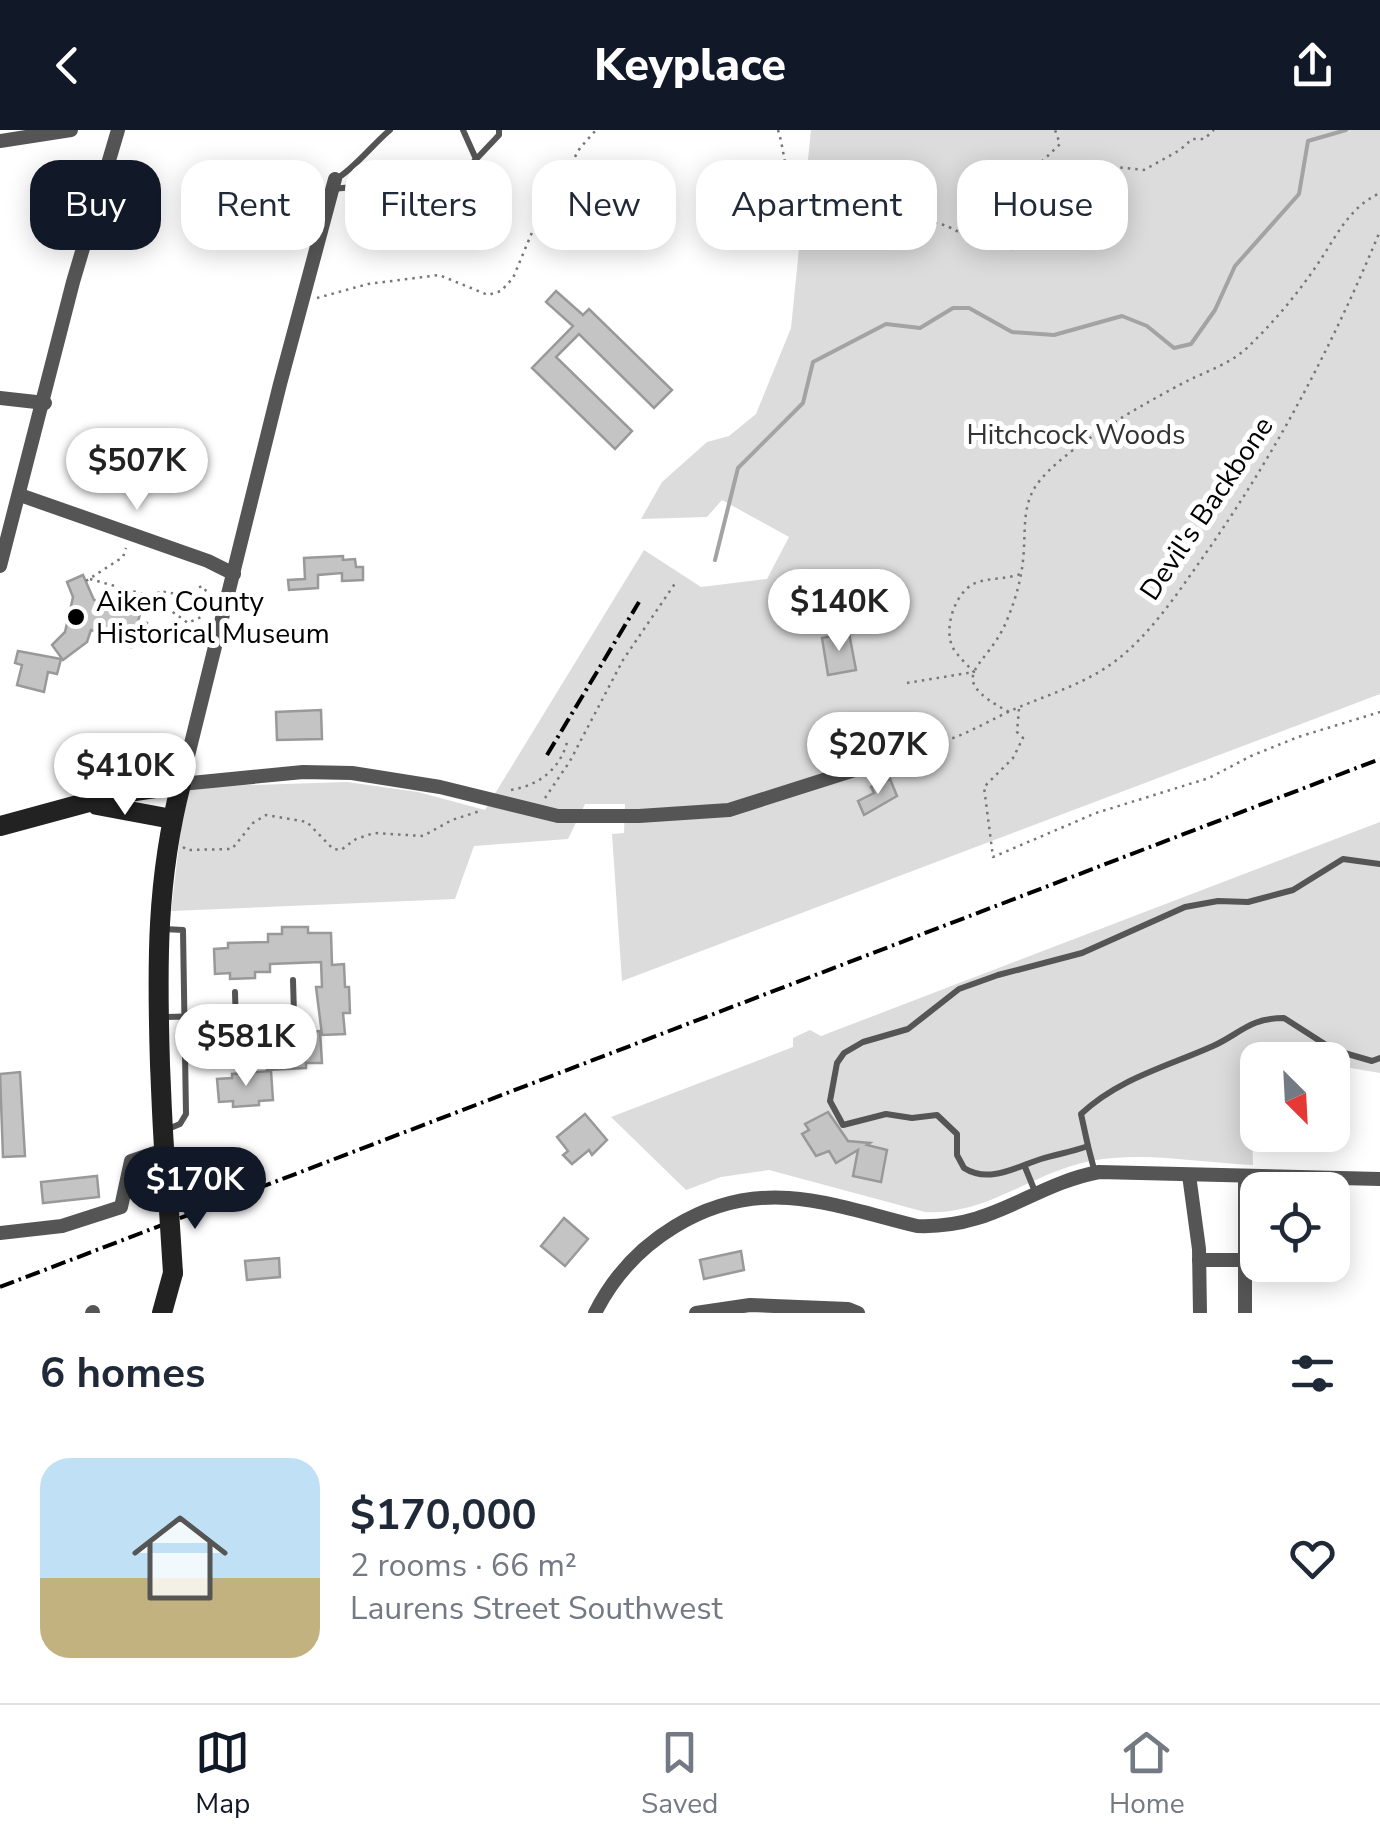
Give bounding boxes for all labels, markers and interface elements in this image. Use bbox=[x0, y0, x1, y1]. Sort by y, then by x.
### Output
text: Keyplace bbox=[594, 35, 786, 96]
icon: back bbox=[40, 38, 95, 93]
icon: share bbox=[1285, 38, 1340, 93]
chip: Buy bbox=[30, 160, 161, 250]
chip: Rent bbox=[181, 160, 325, 250]
chip: Filters bbox=[345, 160, 512, 250]
chip: New bbox=[532, 160, 676, 250]
chip: Apartment bbox=[696, 160, 937, 250]
chip: House bbox=[957, 160, 1128, 250]
street label: Devil's Backbone bbox=[1131, 409, 1282, 608]
park label: Hitchcock Woods bbox=[967, 416, 1185, 454]
pin: $507K bbox=[67, 428, 207, 513]
text: $507K bbox=[88, 439, 186, 482]
pin: $140K bbox=[769, 569, 909, 654]
text: $140K bbox=[790, 580, 888, 623]
place label: Aiken County Historical Museum bbox=[96, 583, 330, 653]
marker: Aiken County Historical Museum bbox=[65, 606, 87, 628]
pin: $207K bbox=[808, 712, 948, 797]
text: $207K bbox=[829, 723, 927, 766]
pin: $410K bbox=[55, 733, 195, 818]
text: $410K bbox=[76, 744, 174, 787]
pin: $581K bbox=[176, 1004, 316, 1089]
text: $581K bbox=[197, 1015, 295, 1058]
north arrow bbox=[1240, 1042, 1350, 1152]
map controls bbox=[1240, 1042, 1350, 1282]
pin: $170K bbox=[125, 1147, 265, 1232]
text: $170K bbox=[146, 1158, 244, 1201]
button: locate bbox=[1240, 1172, 1350, 1282]
text: 6 homes bbox=[40, 1345, 205, 1402]
icon: filters bbox=[1285, 1346, 1340, 1401]
text: $170,000 bbox=[350, 1487, 537, 1544]
icon: home bbox=[120, 1498, 240, 1618]
icon: heart bbox=[1285, 1531, 1340, 1586]
text: 2 rooms · 66 m² bbox=[350, 1544, 577, 1587]
text: Laurens Street Southwest bbox=[350, 1587, 723, 1630]
tab: Map bbox=[195, 1725, 250, 1823]
tab: Saved bbox=[641, 1725, 718, 1823]
tab: Home bbox=[1109, 1725, 1185, 1823]

